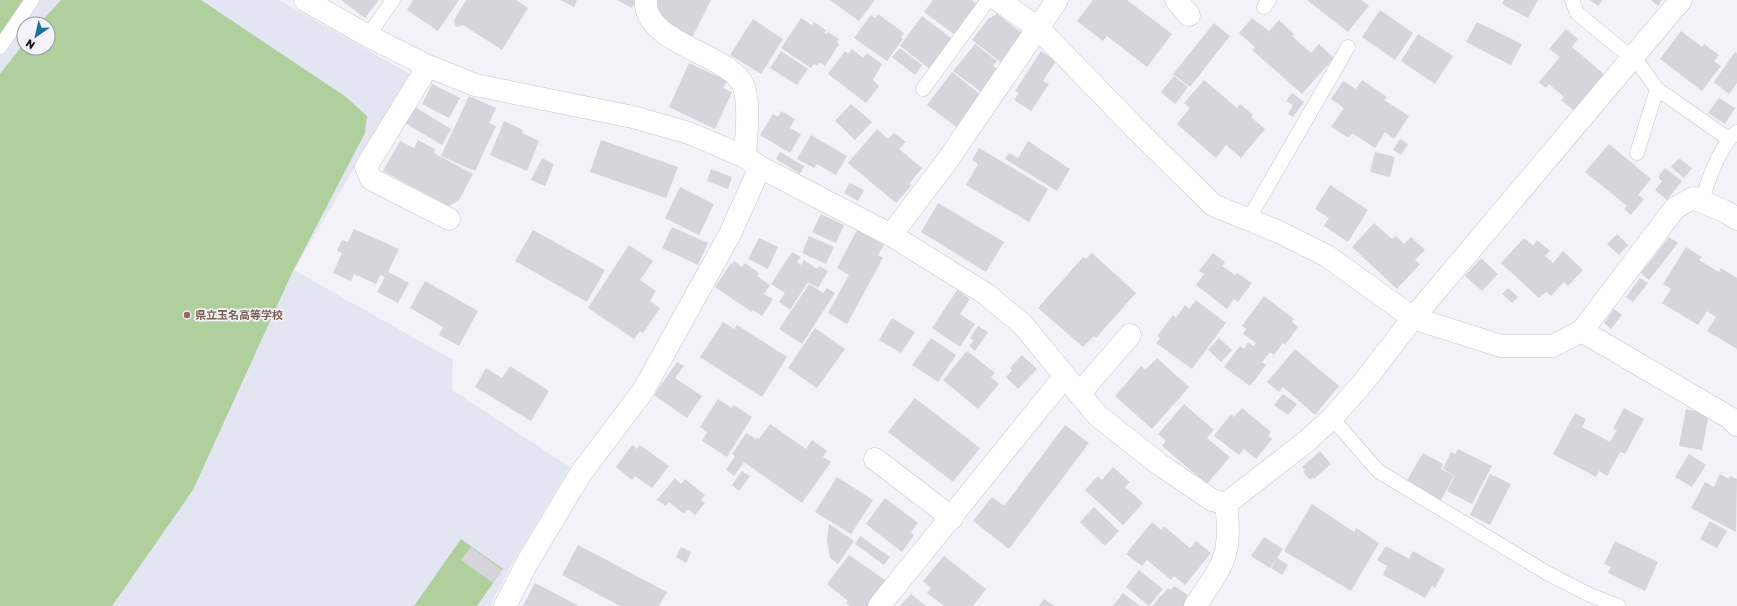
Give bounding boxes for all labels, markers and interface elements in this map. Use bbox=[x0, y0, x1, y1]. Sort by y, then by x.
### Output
north arrow bbox=[16, 16, 56, 56]
text: N bbox=[23, 37, 37, 52]
place label: 県立玉名高等学校 bbox=[195, 308, 283, 321]
marker: 県立玉名高等学校 bbox=[182, 310, 192, 320]

